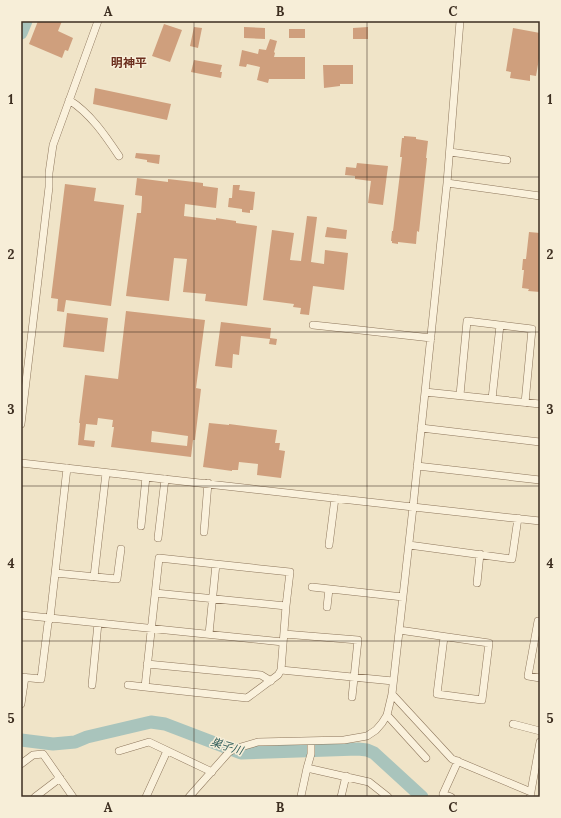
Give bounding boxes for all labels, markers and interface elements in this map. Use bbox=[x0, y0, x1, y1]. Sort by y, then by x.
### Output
text: A bbox=[104, 3, 113, 20]
text: B bbox=[276, 3, 285, 20]
text: C bbox=[449, 3, 458, 20]
district label: 明神平 bbox=[111, 55, 147, 70]
text: 1 bbox=[8, 91, 14, 108]
text: 1 bbox=[547, 91, 553, 108]
text: 2 bbox=[8, 246, 15, 263]
text: 2 bbox=[547, 246, 554, 263]
text: 3 bbox=[7, 401, 15, 418]
text: 3 bbox=[546, 401, 554, 418]
text: 4 bbox=[7, 555, 15, 572]
text: 4 bbox=[546, 555, 554, 572]
text: 5 bbox=[7, 710, 15, 727]
text: 5 bbox=[546, 710, 554, 727]
water label: 巣子川 bbox=[209, 734, 246, 758]
text: A bbox=[104, 799, 113, 816]
text: B bbox=[276, 799, 285, 816]
text: C bbox=[449, 799, 458, 816]

